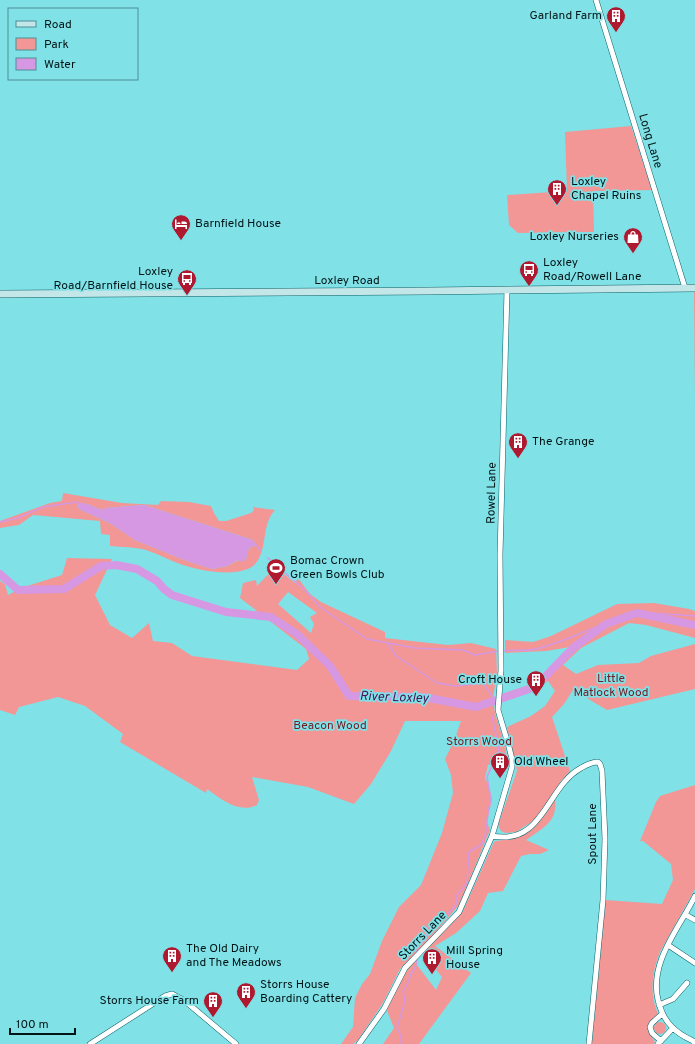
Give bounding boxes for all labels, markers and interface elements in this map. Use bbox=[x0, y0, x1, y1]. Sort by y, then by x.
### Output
building icon: Garland Farm bbox=[605, 5, 627, 33]
legend bbox=[8, 8, 138, 80]
place label: Garland Farm bbox=[530, 8, 602, 24]
text: Road bbox=[44, 17, 72, 33]
text: Park bbox=[44, 37, 69, 53]
text: Water bbox=[44, 57, 76, 73]
street label: Long Lane bbox=[634, 112, 666, 170]
place label: Loxley Chapel Ruins bbox=[571, 174, 641, 204]
building icon: Loxley Chapel Ruins bbox=[546, 178, 568, 206]
hotel icon: Barnfield House bbox=[170, 213, 192, 241]
place label: Barnfield House bbox=[195, 216, 281, 232]
shop icon: Loxley Nurseries bbox=[622, 226, 644, 254]
place label: Loxley Nurseries bbox=[530, 229, 619, 245]
place label: Loxley Road/Rowell Lane bbox=[543, 255, 641, 285]
bus stop icon: Loxley Road/Rowell Lane bbox=[518, 259, 540, 287]
place label: Loxley Road/Barnfield House bbox=[54, 264, 173, 294]
bus stop icon: Loxley Road/Barnfield House bbox=[176, 268, 198, 296]
street label: Loxley Road bbox=[314, 273, 380, 289]
building icon: The Grange bbox=[507, 431, 529, 459]
place label: The Grange bbox=[532, 434, 594, 450]
street label: Rowel Lane bbox=[483, 462, 501, 524]
place label: Bomac Crown Green Bowls Club bbox=[290, 553, 385, 583]
sports icon: Bomac Crown Green Bowls Club bbox=[265, 557, 287, 585]
building icon: Croft House bbox=[525, 669, 547, 697]
park label: Little Matlock Wood bbox=[573, 671, 649, 701]
place label: Croft House bbox=[458, 672, 522, 688]
water label: River Loxley bbox=[359, 689, 430, 707]
park label: Beacon Wood bbox=[293, 718, 367, 734]
park label: Storrs Wood bbox=[446, 734, 512, 750]
building icon: Old Wheel bbox=[489, 751, 511, 779]
place label: Old Wheel bbox=[514, 754, 569, 770]
street label: Spout Lane bbox=[585, 803, 601, 865]
street label: Storrs Lane bbox=[396, 908, 450, 964]
place label: The Old Dairy and The Meadows bbox=[186, 941, 282, 971]
place label: Mill Spring House bbox=[446, 943, 503, 973]
building icon: The Old Dairy and The Meadows bbox=[161, 945, 183, 973]
building icon: Mill Spring House bbox=[421, 947, 443, 975]
place label: Storrs House Boarding Cattery bbox=[260, 977, 352, 1007]
building icon: Storrs House Boarding Cattery bbox=[235, 981, 257, 1009]
building icon: Storrs House Farm bbox=[202, 990, 224, 1018]
place label: Storrs House Farm bbox=[100, 993, 199, 1009]
scale bar bbox=[10, 1010, 75, 1036]
text: 100 m bbox=[16, 1017, 49, 1033]

